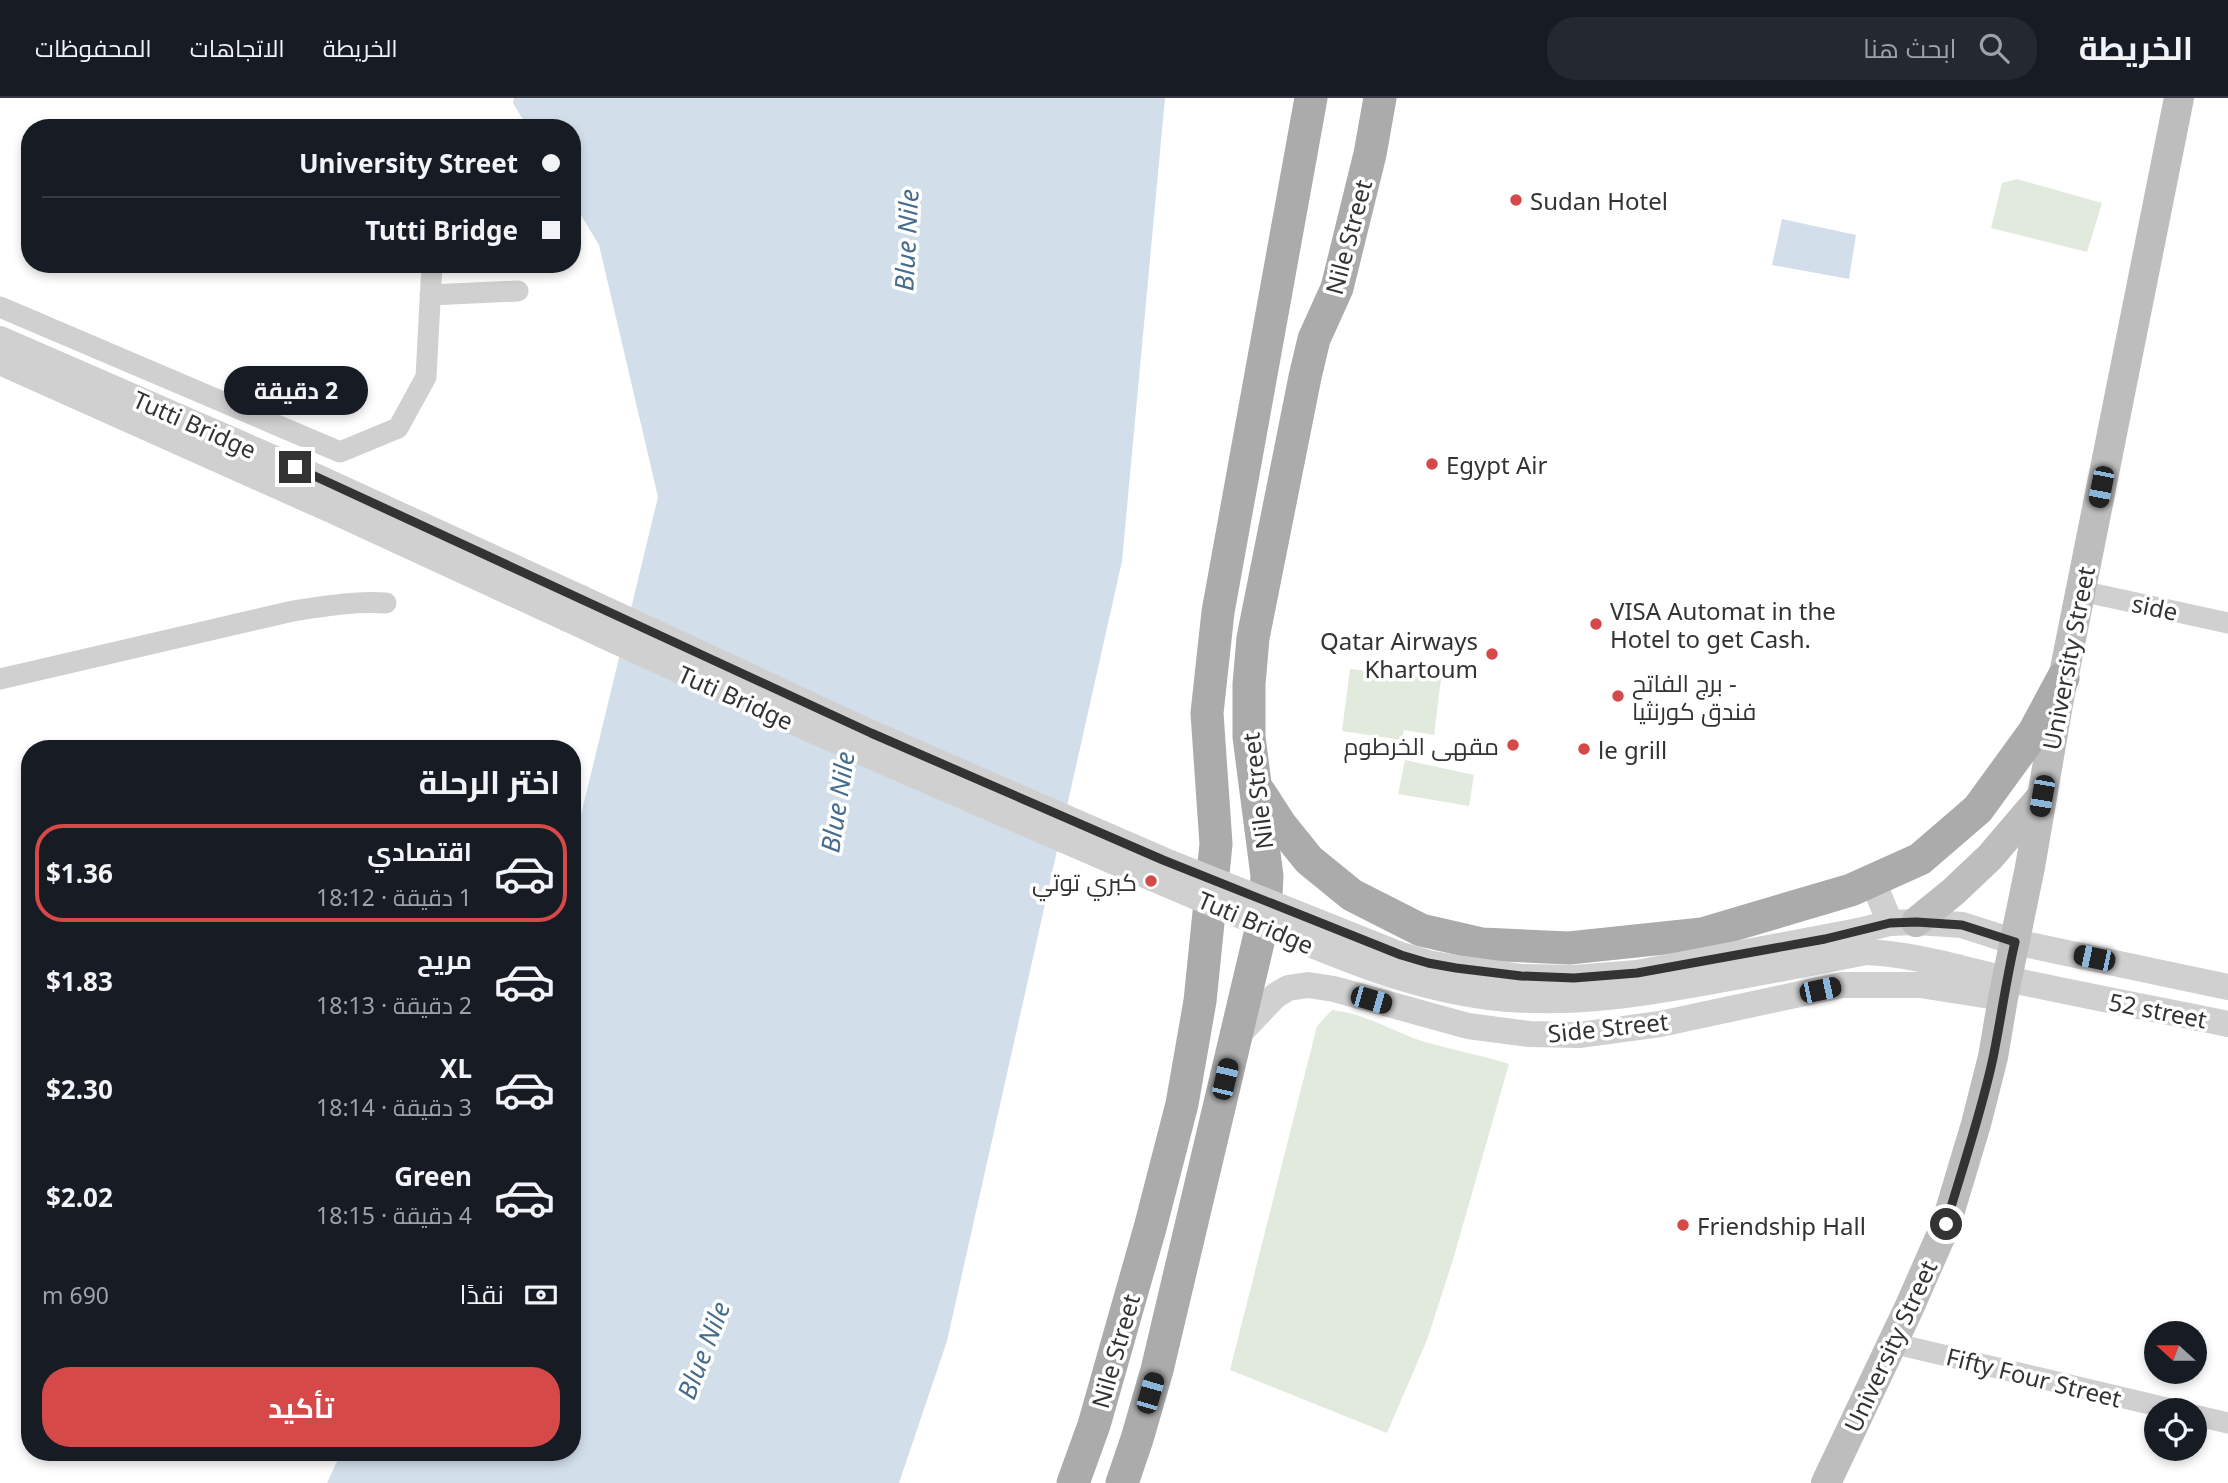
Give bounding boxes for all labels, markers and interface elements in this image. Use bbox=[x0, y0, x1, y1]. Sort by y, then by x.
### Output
search box bbox=[1547, 17, 2037, 80]
text: الخريطة bbox=[2079, 25, 2193, 70]
icon: search bbox=[1975, 29, 2013, 67]
text: ابحث هنا bbox=[1863, 30, 1957, 66]
text: المحفوظات bbox=[35, 31, 152, 64]
text: الاتجاهات bbox=[190, 31, 285, 64]
text: الخريطة bbox=[323, 31, 398, 64]
text: University Street bbox=[299, 145, 518, 181]
street label: Nile Street bbox=[1317, 176, 1379, 298]
place label: Sudan Hotel bbox=[1530, 184, 1668, 217]
water label: Blue Nile bbox=[885, 188, 927, 292]
marker: Sudan Hotel bbox=[1508, 192, 1524, 208]
text: Tutti Bridge bbox=[365, 212, 518, 248]
callout: 2 دقيقة bbox=[223, 366, 367, 414]
text: 2 دقيقة bbox=[254, 374, 338, 406]
street label: Tutti Bridge bbox=[128, 382, 262, 466]
place label: Egypt Air bbox=[1446, 448, 1548, 481]
route end bbox=[279, 451, 311, 483]
marker: Egypt Air bbox=[1424, 456, 1440, 472]
car bbox=[2087, 464, 2116, 510]
street label: University Street bbox=[2034, 563, 2102, 752]
street label: side bbox=[2129, 586, 2181, 628]
place label: VISA Automat in the Hotel to get Cash. bbox=[1610, 594, 1836, 655]
marker: VISA Automat in the Hotel to get Cash. bbox=[1588, 616, 1604, 632]
place label: Qatar Airways Khartoum bbox=[1320, 624, 1478, 685]
marker: Qatar Airways Khartoum bbox=[1484, 646, 1500, 662]
street label: Tuti Bridge bbox=[673, 657, 799, 737]
place label: برج الفاتح - فندق كورنثيا bbox=[1632, 666, 1756, 727]
marker: برج الفاتح - فندق كورنثيا bbox=[1610, 688, 1626, 704]
place label: مقهى الخرطوم bbox=[1344, 729, 1499, 763]
street label: Nile Street bbox=[1233, 730, 1281, 851]
place label: le grill bbox=[1598, 733, 1667, 766]
marker: مقهى الخرطوم bbox=[1505, 737, 1521, 753]
marker: le grill bbox=[1576, 741, 1592, 757]
water label: Blue Nile bbox=[811, 749, 863, 855]
text: اختر الرحلة bbox=[419, 760, 560, 803]
car bbox=[2029, 773, 2056, 819]
text: اقتصادي bbox=[367, 833, 472, 869]
icon: car bbox=[493, 842, 556, 905]
text: $1.36 bbox=[46, 855, 113, 891]
place label: كبري توتي bbox=[1032, 865, 1137, 902]
marker: كبري توتي bbox=[1143, 873, 1159, 889]
text: 1 دقيقة · 18:12 bbox=[316, 881, 472, 913]
street label: Tuti Bridge bbox=[1193, 883, 1319, 961]
text: مريح bbox=[417, 941, 472, 977]
car bbox=[2072, 943, 2117, 973]
icon: car bbox=[493, 950, 556, 1013]
text: $1.83 bbox=[46, 963, 113, 999]
car bbox=[1798, 975, 1843, 1005]
car bbox=[1348, 984, 1395, 1016]
street label: 52 street bbox=[2106, 984, 2210, 1036]
text: 2 دقيقة · 18:13 bbox=[316, 989, 472, 1021]
street label: Side Street bbox=[1546, 1004, 1670, 1050]
text: XL bbox=[440, 1050, 472, 1086]
car bbox=[1211, 1056, 1240, 1102]
icon: car bbox=[493, 1058, 556, 1121]
text: $2.30 bbox=[46, 1071, 113, 1107]
text: 3 دقيقة · 18:14 bbox=[316, 1091, 472, 1123]
text: Green bbox=[394, 1158, 472, 1194]
icon: car bbox=[493, 1166, 556, 1229]
text: $2.02 bbox=[46, 1179, 113, 1215]
text: 4 دقيقة · 18:15 bbox=[316, 1199, 472, 1231]
route start bbox=[1930, 1208, 1962, 1240]
place label: Friendship Hall bbox=[1697, 1209, 1866, 1242]
marker: Friendship Hall bbox=[1675, 1217, 1691, 1233]
street label: University Street bbox=[1836, 1254, 1944, 1437]
text: نقدًا bbox=[460, 1276, 504, 1312]
icon: cash bbox=[522, 1276, 560, 1314]
text: 690 m bbox=[42, 1279, 109, 1311]
street label: Nile Street bbox=[1083, 1290, 1147, 1412]
water label: Blue Nile bbox=[668, 1296, 738, 1404]
north arrow bbox=[2144, 1321, 2207, 1384]
map controls bbox=[2144, 1321, 2207, 1461]
street label: Fifty Four Street bbox=[1943, 1339, 2125, 1415]
button: تأكيد bbox=[42, 1367, 560, 1447]
car bbox=[1135, 1370, 1166, 1416]
button: locate bbox=[2144, 1398, 2207, 1461]

